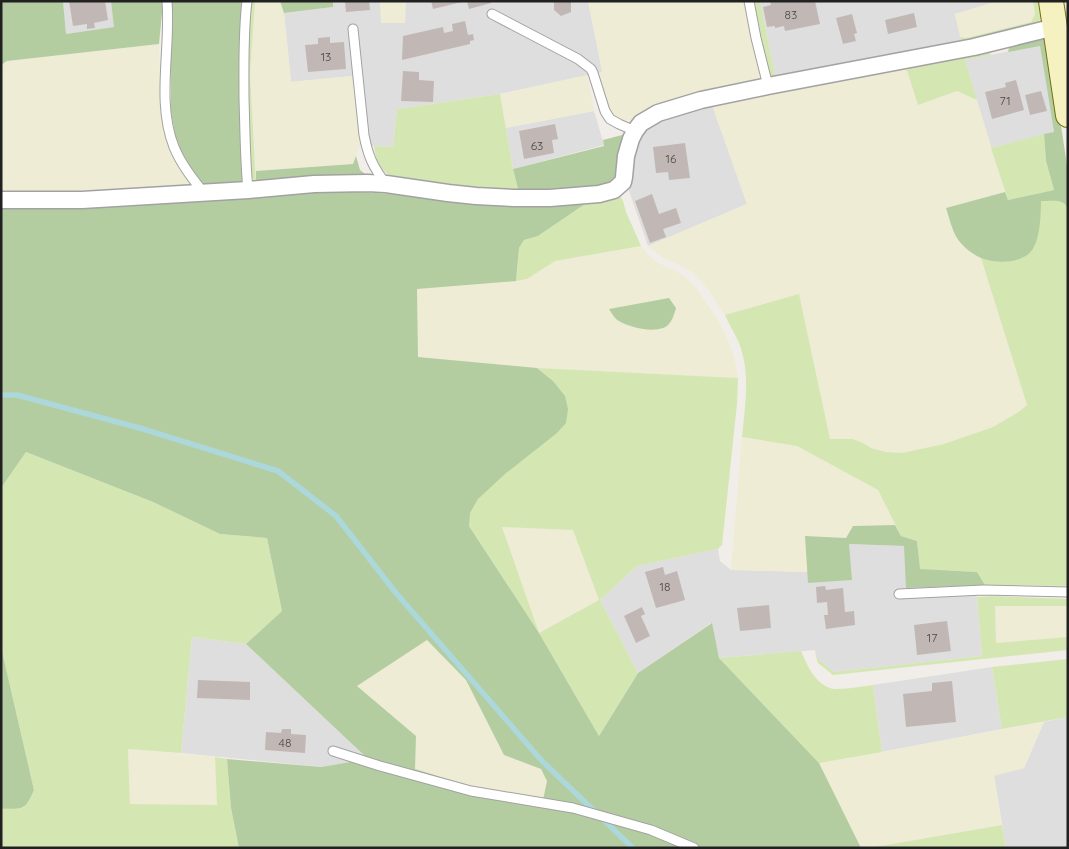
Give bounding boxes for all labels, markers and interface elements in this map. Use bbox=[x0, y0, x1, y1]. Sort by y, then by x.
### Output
house number: 83 bbox=[785, 7, 797, 22]
house number: 13 bbox=[321, 49, 331, 64]
house number: 71 bbox=[999, 93, 1011, 108]
house number: 63 bbox=[531, 138, 543, 153]
house number: 16 bbox=[666, 151, 677, 166]
house number: 18 bbox=[660, 579, 670, 594]
house number: 17 bbox=[927, 630, 937, 645]
house number: 48 bbox=[279, 735, 291, 750]

